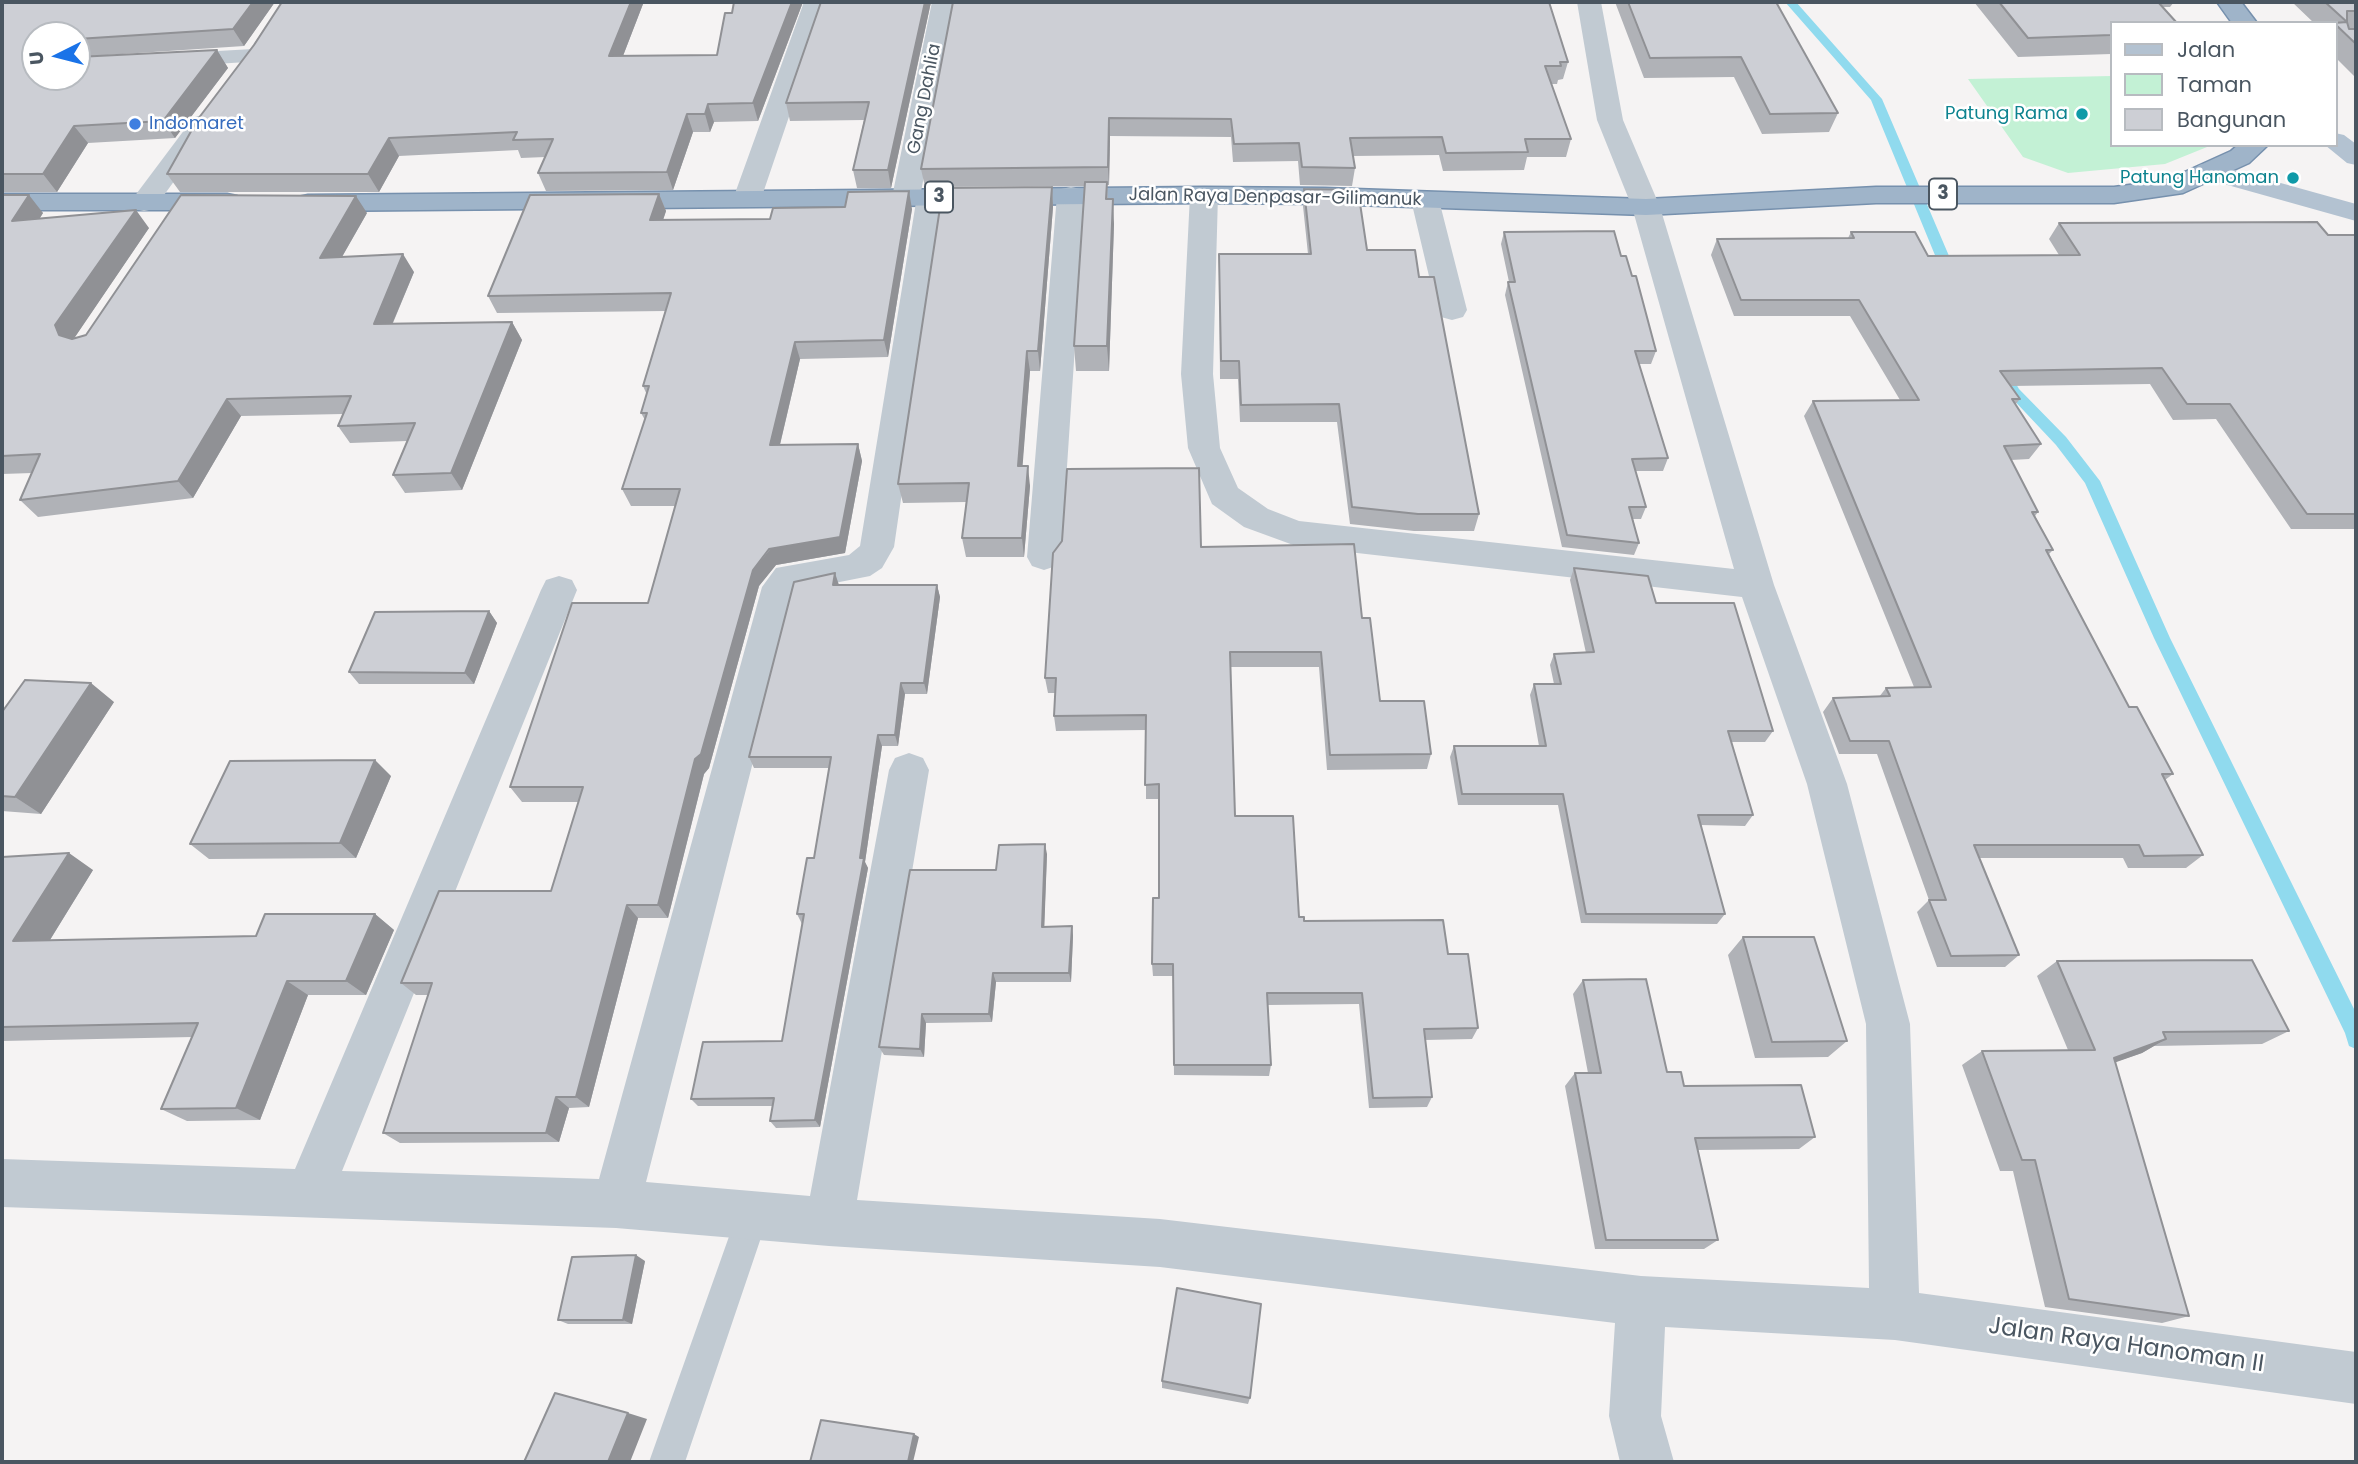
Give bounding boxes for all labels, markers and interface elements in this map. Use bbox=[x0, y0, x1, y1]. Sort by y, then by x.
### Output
north arrow bbox=[21, 21, 91, 91]
legend bbox=[2110, 21, 2337, 147]
text: Jalan bbox=[2177, 35, 2235, 64]
street label: Gang Dahlia bbox=[904, 42, 946, 156]
text: U bbox=[22, 50, 51, 66]
text: Taman bbox=[2177, 70, 2252, 99]
place label: Patung Rama bbox=[1945, 103, 2068, 125]
text: Bangunan bbox=[2177, 105, 2286, 134]
marker: Patung Rama bbox=[2074, 106, 2090, 122]
place label: Indomaret bbox=[149, 113, 244, 135]
marker: Indomaret bbox=[127, 116, 143, 132]
place label: Patung Hanoman bbox=[2120, 167, 2279, 189]
marker: Patung Hanoman bbox=[2285, 170, 2301, 186]
road number: 3 bbox=[1929, 178, 1957, 210]
road number: 3 bbox=[925, 182, 953, 212]
street label: Jalan Raya Denpasar-Gilimanuk bbox=[1128, 185, 1422, 211]
street label: Jalan Raya Hanoman II bbox=[1986, 1312, 2266, 1380]

